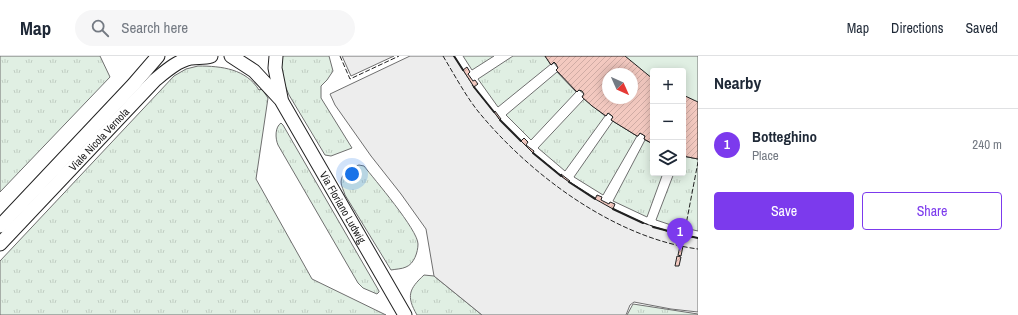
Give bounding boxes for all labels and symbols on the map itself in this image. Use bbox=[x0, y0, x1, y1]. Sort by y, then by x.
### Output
north arrow bbox=[602, 68, 638, 104]
street label: Viale Nicola Vernola bbox=[66, 105, 132, 174]
your location bbox=[342, 164, 362, 184]
street label: Via Floriano Ludwig bbox=[317, 169, 369, 246]
pin: 1 bbox=[667, 218, 693, 251]

